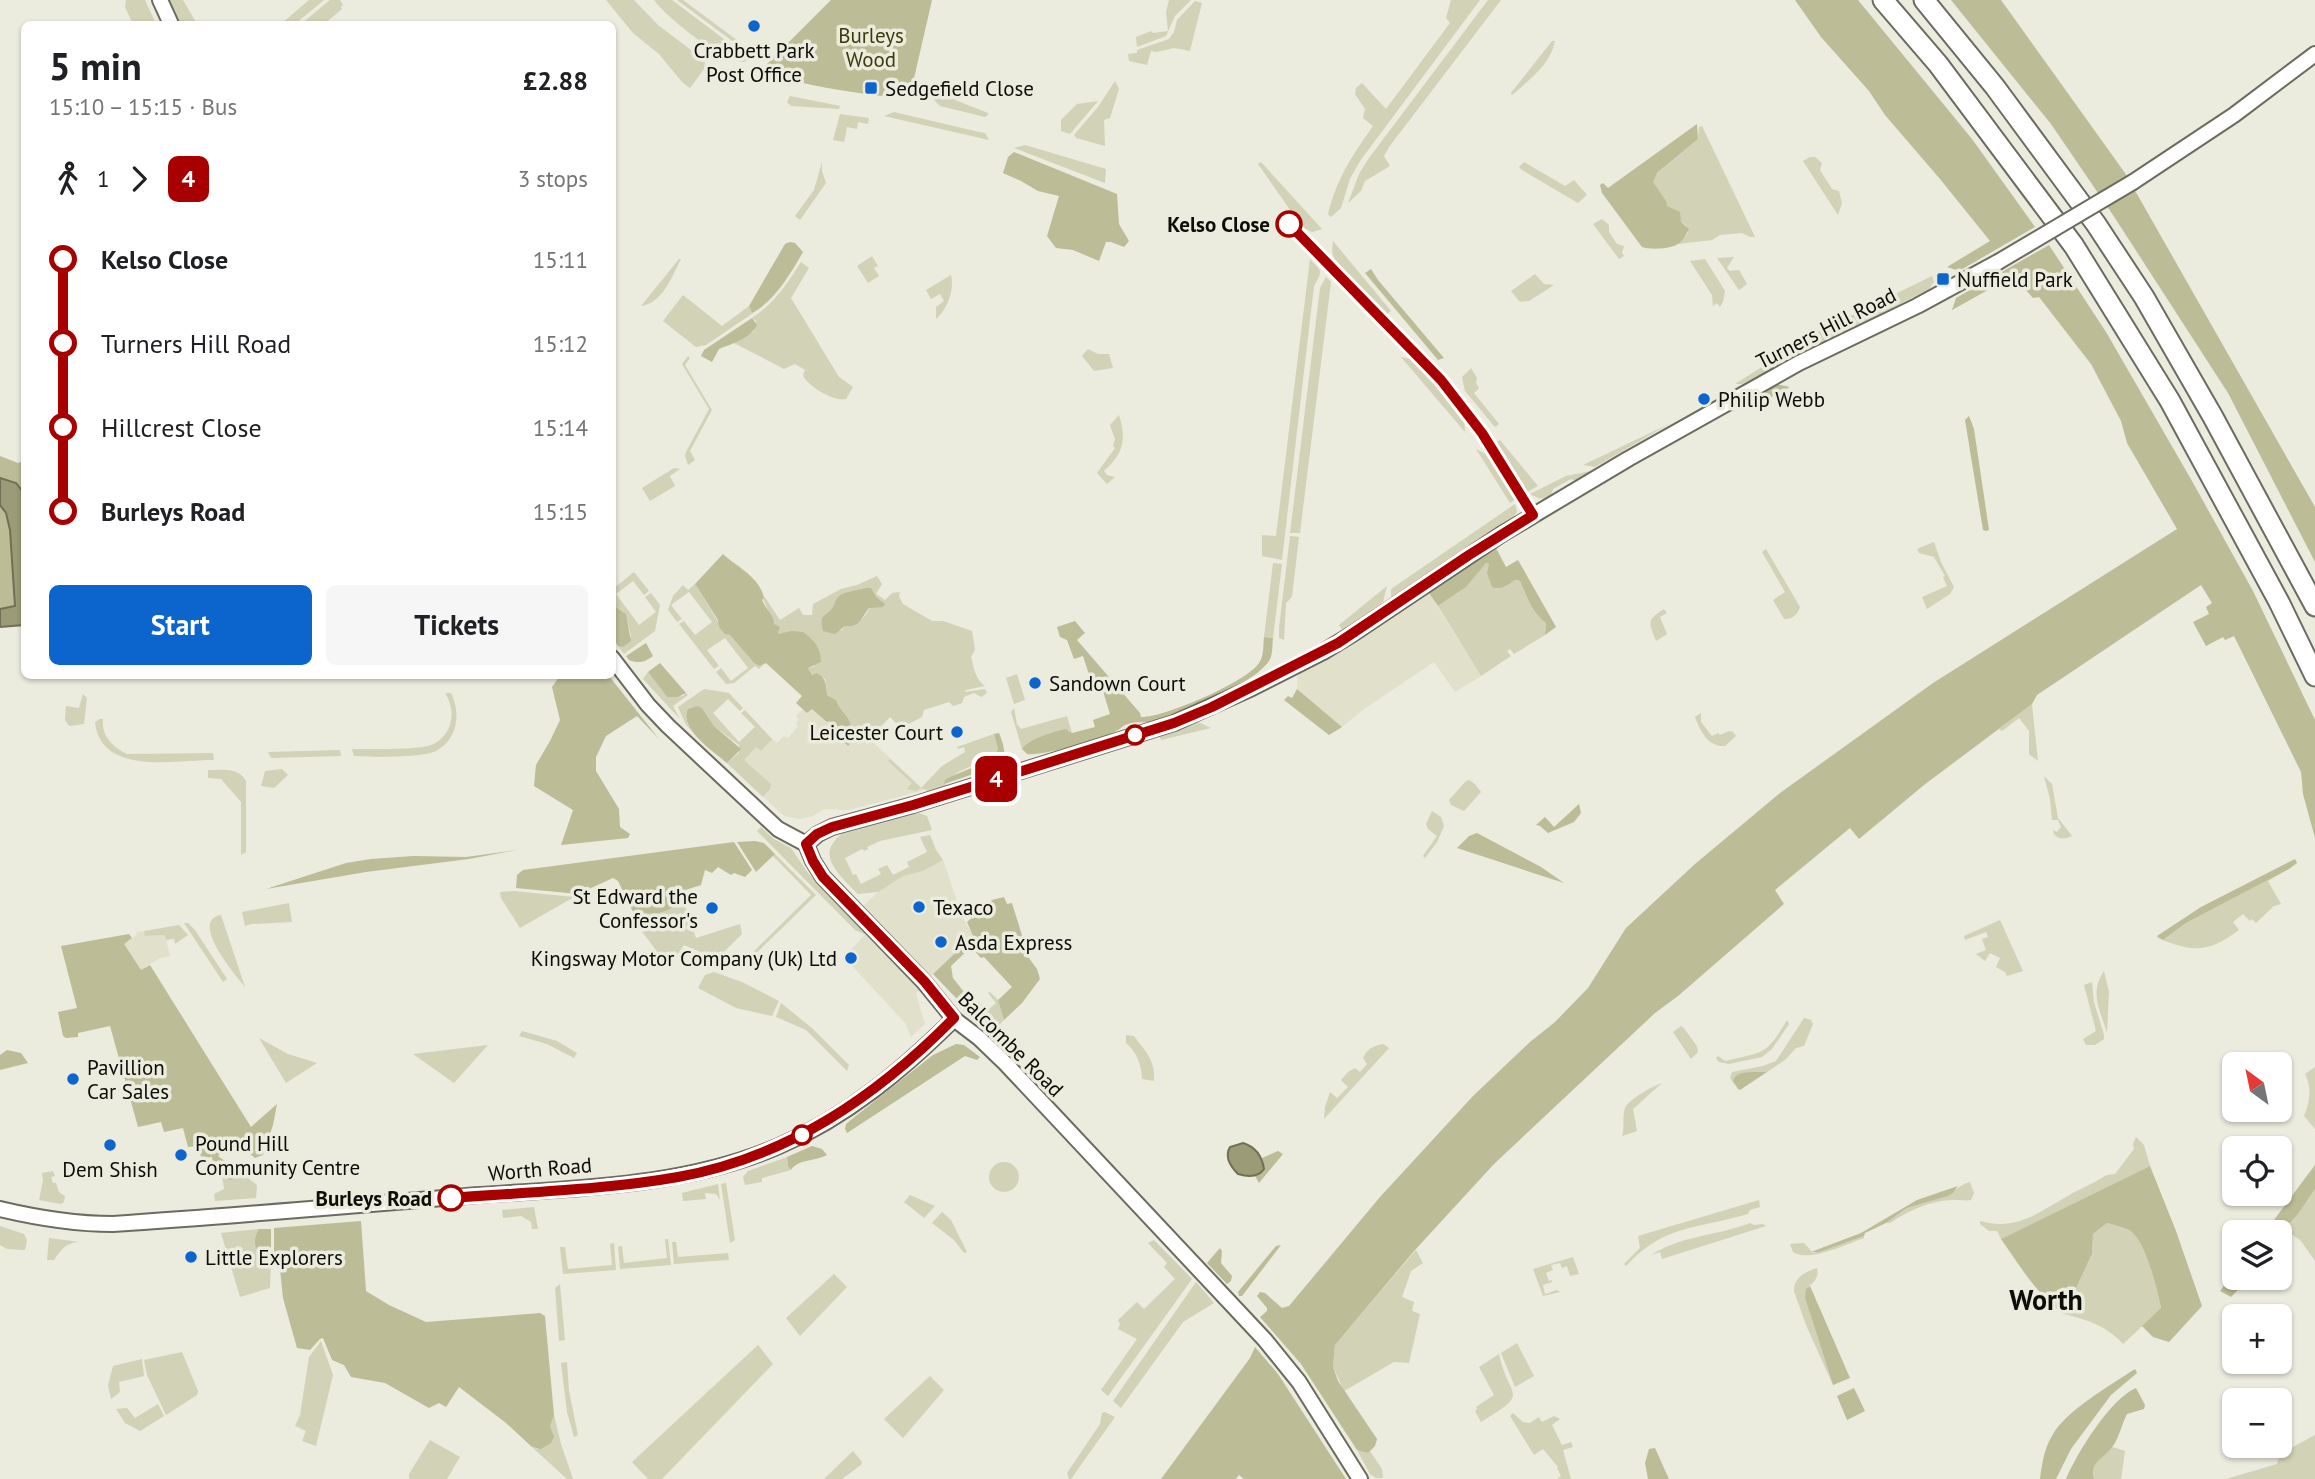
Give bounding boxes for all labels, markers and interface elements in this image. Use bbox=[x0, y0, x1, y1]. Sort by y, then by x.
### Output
marker: Crabbett Park Post Office bbox=[746, 18, 762, 34]
park label: Burleys Wood bbox=[838, 22, 904, 73]
place label: Crabbett Park Post Office bbox=[693, 37, 815, 88]
text: 5 min bbox=[49, 41, 142, 90]
text: £2.88 bbox=[523, 64, 588, 97]
place label: Sedgefield Close bbox=[885, 75, 1034, 102]
marker: Sedgefield Close bbox=[863, 80, 879, 96]
text: 15:10 – 15:15 · Bus bbox=[49, 92, 237, 121]
icon: walk bbox=[49, 160, 87, 198]
icon: forward bbox=[120, 160, 158, 198]
text: 4 bbox=[182, 163, 195, 194]
text: 1 bbox=[97, 164, 110, 193]
text: 3 stops bbox=[518, 164, 588, 193]
place label: Kelso Close bbox=[1167, 211, 1270, 238]
marker: Kelso Close bbox=[1276, 211, 1302, 237]
text: Kelso Close bbox=[101, 243, 228, 276]
text: 15:11 bbox=[533, 245, 588, 274]
place label: Nuffield Park bbox=[1957, 266, 2073, 293]
marker: Nuffield Park bbox=[1935, 271, 1951, 287]
street label: Turners Hill Road bbox=[1751, 281, 1901, 375]
text: Turners Hill Road bbox=[101, 327, 291, 360]
text: 15:12 bbox=[533, 329, 588, 358]
place label: Philip Webb bbox=[1718, 386, 1825, 413]
marker: Philip Webb bbox=[1696, 391, 1712, 407]
text: Hillcrest Close bbox=[101, 411, 262, 444]
text: 15:14 bbox=[533, 413, 588, 442]
text: Burleys Road bbox=[101, 495, 245, 528]
text: 15:15 bbox=[533, 497, 588, 526]
button: Start bbox=[49, 585, 312, 665]
button: Tickets bbox=[326, 585, 588, 665]
place label: Sandown Court bbox=[1049, 670, 1186, 697]
marker: Sandown Court bbox=[1027, 675, 1043, 691]
place label: Leicester Court bbox=[810, 719, 943, 746]
marker: Leicester Court bbox=[949, 724, 965, 740]
unlabelled marker bbox=[1125, 725, 1145, 745]
line badge: 4 bbox=[973, 756, 1019, 802]
text: 4 bbox=[989, 763, 1003, 794]
place label: St Edward the Confessor's bbox=[572, 883, 698, 934]
place label: Texaco bbox=[933, 894, 994, 921]
marker: Texaco bbox=[911, 899, 927, 915]
marker: St Edward the Confessor's bbox=[704, 900, 720, 916]
place label: Asda Express bbox=[955, 929, 1072, 956]
marker: Asda Express bbox=[933, 934, 949, 950]
place label: Kingsway Motor Company (Uk) Ltd bbox=[531, 945, 837, 972]
marker: Kingsway Motor Company (Uk) Ltd bbox=[843, 950, 859, 966]
street label: Balcombe Road bbox=[953, 986, 1069, 1102]
north arrow bbox=[2222, 1052, 2292, 1122]
map controls bbox=[2222, 1052, 2292, 1458]
place label: Pavillion Car Sales bbox=[87, 1054, 169, 1105]
marker: Pavillion Car Sales bbox=[65, 1071, 81, 1087]
unlabelled marker bbox=[792, 1125, 812, 1145]
place label: Pound Hill Community Centre bbox=[195, 1130, 360, 1181]
button: locate bbox=[2222, 1136, 2292, 1206]
marker: Dem Shish bbox=[102, 1137, 118, 1153]
marker: Pound Hill Community Centre bbox=[173, 1147, 189, 1163]
street label: Worth Road bbox=[487, 1151, 593, 1187]
place label: Dem Shish bbox=[62, 1156, 158, 1183]
place label: Burleys Road bbox=[316, 1185, 432, 1212]
marker: Burleys Road bbox=[438, 1185, 464, 1211]
button: layers bbox=[2222, 1220, 2292, 1290]
place label: Little Explorers bbox=[205, 1244, 343, 1271]
marker: Little Explorers bbox=[183, 1249, 199, 1265]
district label: Worth bbox=[2009, 1281, 2083, 1318]
button: + bbox=[2222, 1304, 2292, 1374]
button: − bbox=[2222, 1388, 2292, 1458]

